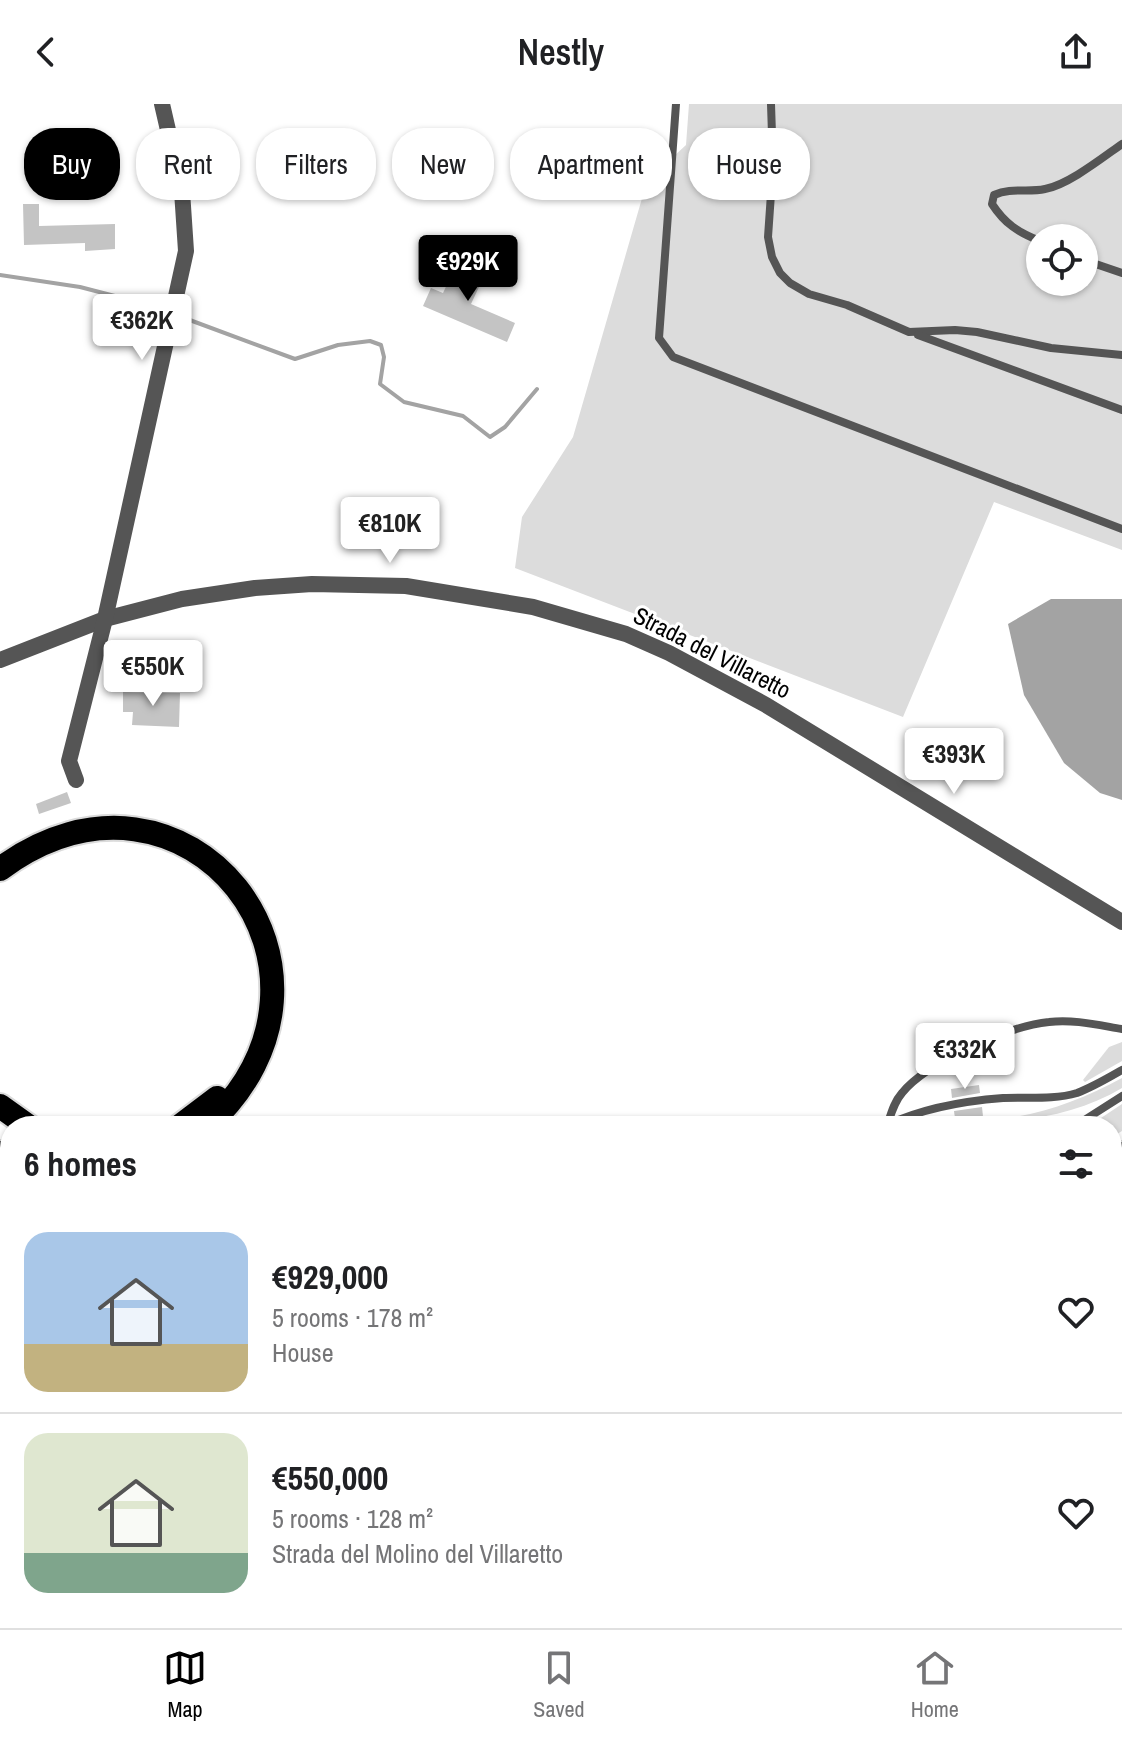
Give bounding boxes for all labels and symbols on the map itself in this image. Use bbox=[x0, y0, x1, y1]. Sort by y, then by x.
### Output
pin: €929K bbox=[412, 235, 524, 303]
pin: €362K bbox=[86, 294, 198, 362]
pin: €810K bbox=[334, 497, 446, 565]
street label: Strada del Villaretto bbox=[628, 599, 797, 706]
pin: €550K bbox=[97, 640, 209, 708]
pin: €393K bbox=[898, 728, 1010, 796]
pin: €332K bbox=[909, 1023, 1021, 1091]

